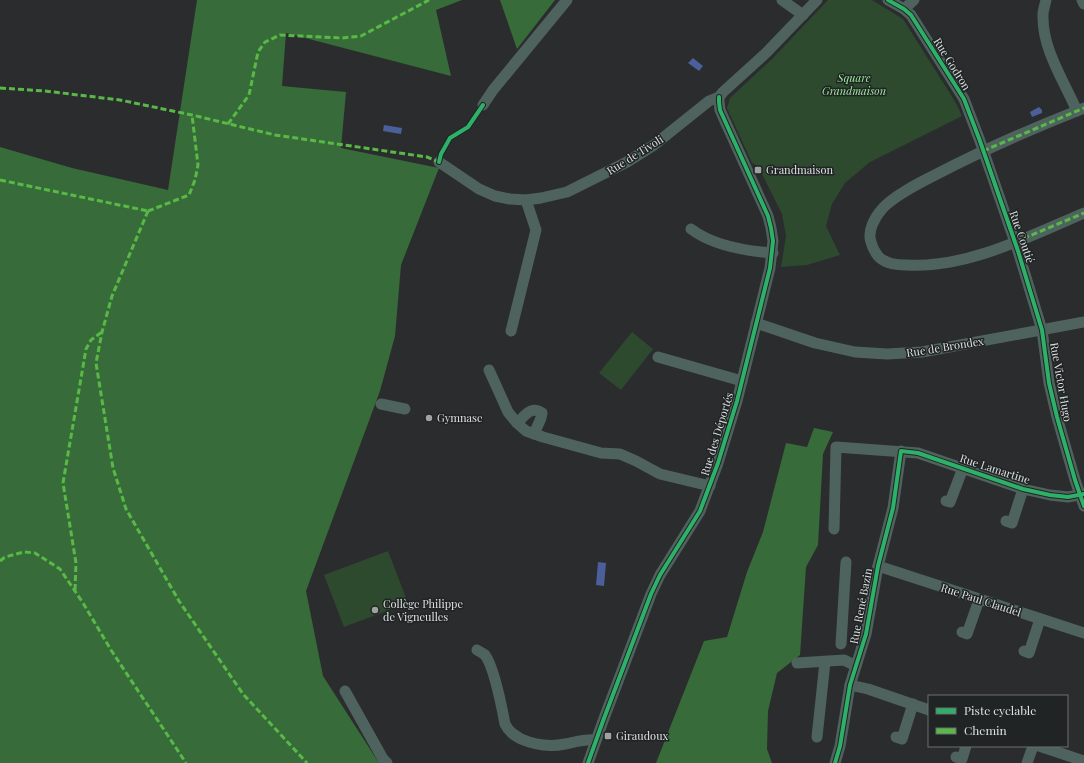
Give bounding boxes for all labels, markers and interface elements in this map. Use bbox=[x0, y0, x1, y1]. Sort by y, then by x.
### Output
street label: Rue Godron bbox=[930, 35, 975, 93]
park label: Square Grandmaison bbox=[822, 70, 886, 98]
street label: Rue de Tivoli bbox=[604, 131, 666, 178]
place label: Grandmaison bbox=[766, 162, 833, 177]
marker: Grandmaison bbox=[753, 165, 763, 175]
street label: Rue Coutié bbox=[1007, 209, 1039, 265]
street label: Rue de Brondex bbox=[905, 333, 985, 360]
street label: Rue Victor Hugo bbox=[1047, 341, 1076, 423]
street label: Rue des Déportés bbox=[697, 390, 736, 477]
place label: Gymnase bbox=[437, 410, 483, 425]
marker: Gymnase bbox=[424, 413, 434, 423]
street label: Rue Lamartine bbox=[958, 450, 1033, 487]
street label: Rue René Bazin bbox=[846, 566, 875, 645]
street label: Rue Paul Claudel bbox=[939, 579, 1023, 620]
place label: Collège Philippe de Vigneulles bbox=[383, 596, 463, 624]
marker: Collège Philippe de Vigneulles bbox=[370, 605, 380, 615]
legend bbox=[928, 695, 1068, 747]
text: Piste cyclable bbox=[964, 702, 1036, 718]
text: Chemin bbox=[964, 722, 1007, 738]
place label: Giraudoux bbox=[616, 728, 669, 743]
marker: Giraudoux bbox=[603, 731, 613, 741]

